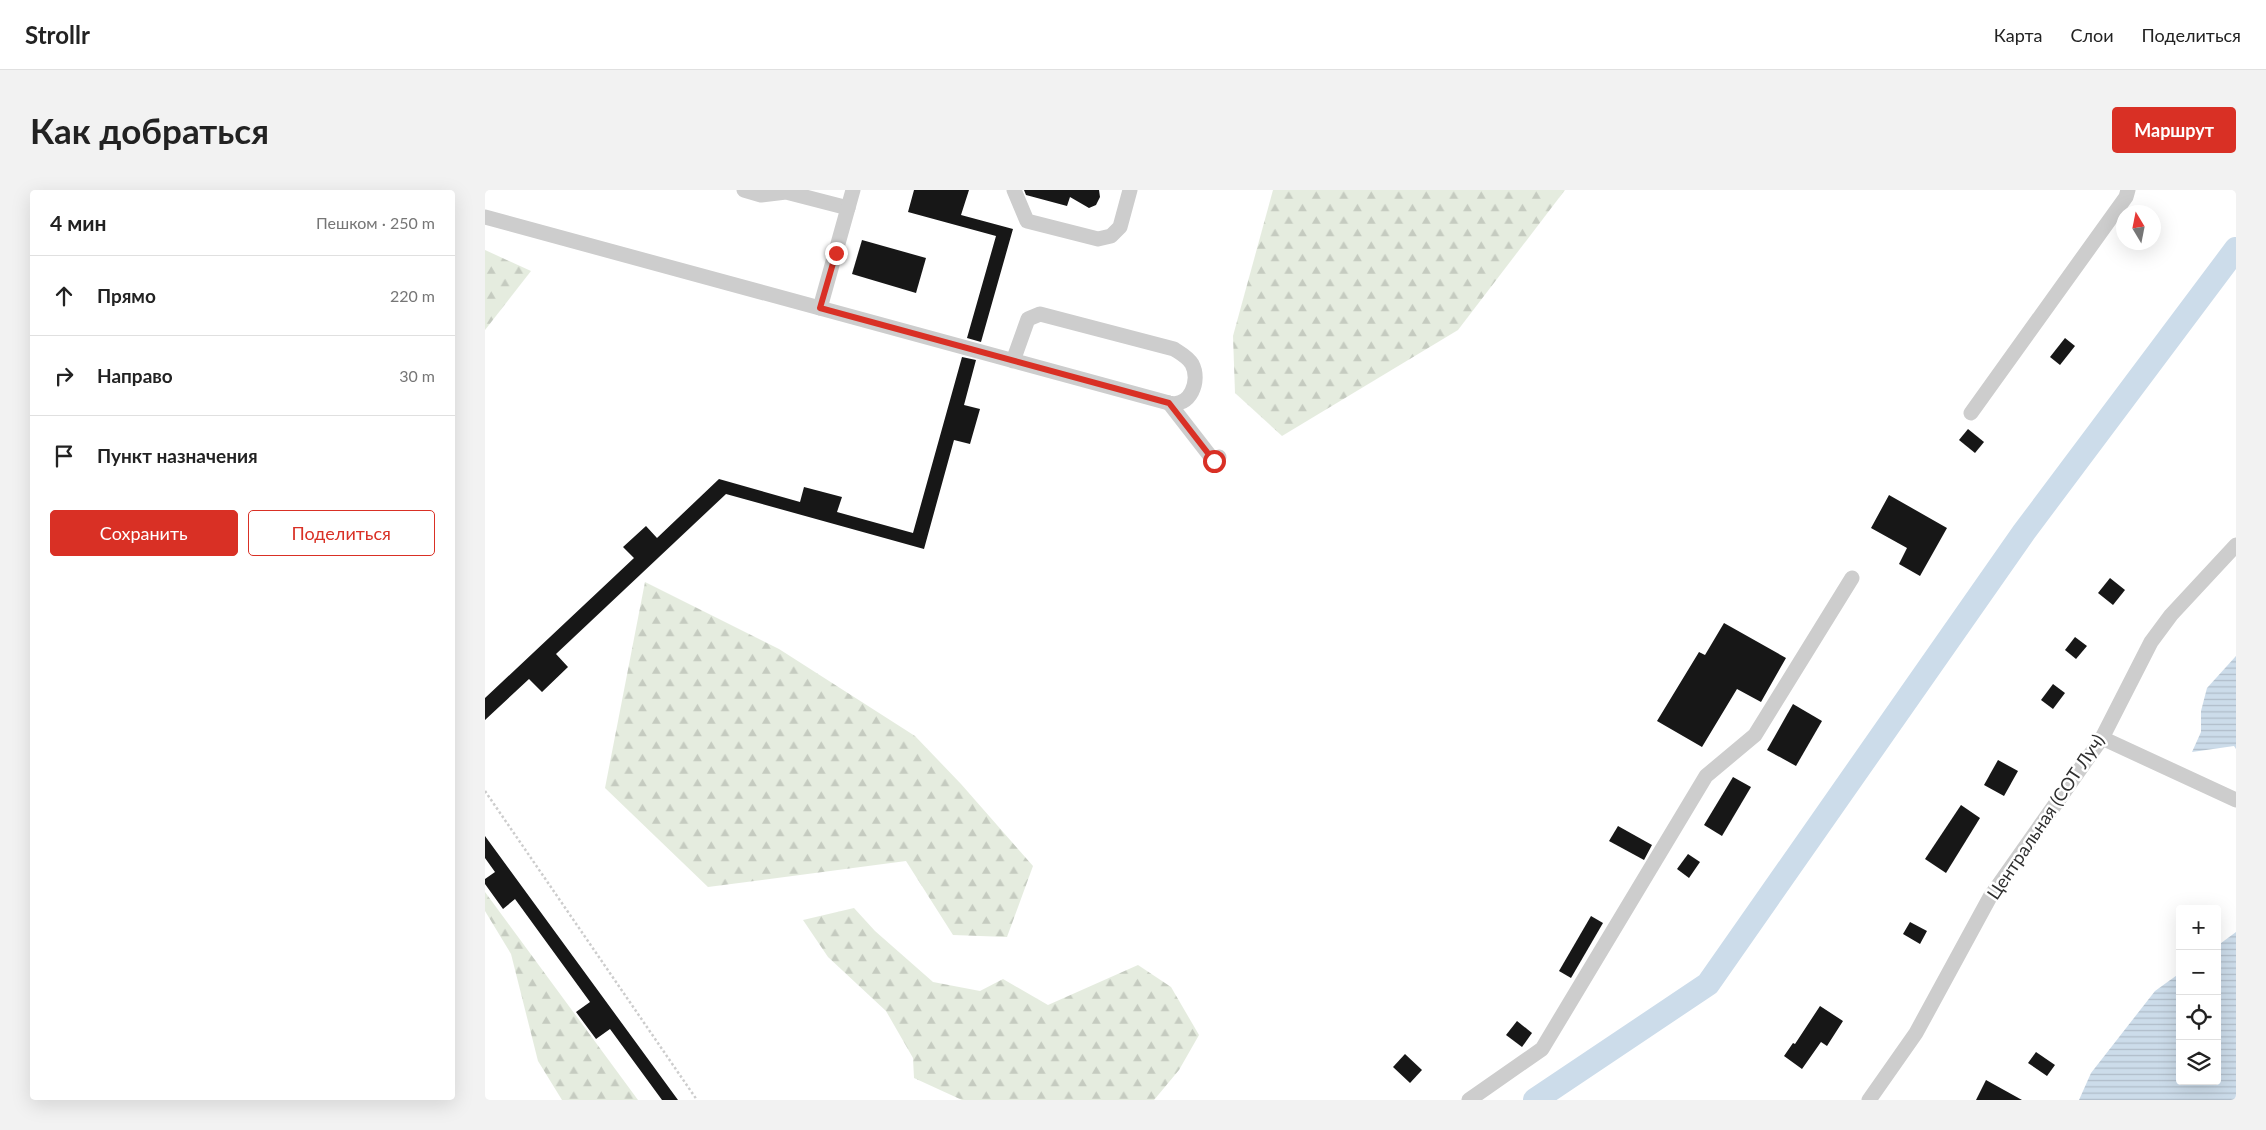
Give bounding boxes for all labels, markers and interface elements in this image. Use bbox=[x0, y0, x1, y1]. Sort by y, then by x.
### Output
text: Strollr bbox=[25, 20, 90, 49]
text: Карта bbox=[1994, 24, 2042, 46]
text: Слои bbox=[2070, 24, 2114, 46]
text: Поделиться bbox=[2142, 24, 2241, 46]
button: Маршрут bbox=[2112, 107, 2236, 153]
text: Как добраться bbox=[30, 109, 269, 151]
north arrow bbox=[2116, 205, 2161, 250]
text: 4 мин bbox=[50, 210, 107, 235]
text: Пешком · 250 m bbox=[316, 213, 435, 232]
route end bbox=[825, 242, 848, 265]
icon: ahead bbox=[50, 282, 78, 310]
text: Прямо bbox=[97, 284, 156, 307]
text: 220 m bbox=[390, 286, 435, 305]
icon: right bbox=[50, 362, 78, 390]
text: Направо bbox=[97, 364, 173, 387]
text: 30 m bbox=[399, 366, 435, 385]
icon: arrive bbox=[50, 442, 78, 470]
text: Пункт назначения bbox=[97, 444, 258, 467]
route start bbox=[1203, 450, 1226, 473]
button: Сохранить bbox=[50, 510, 238, 556]
button: Поделиться bbox=[248, 510, 435, 556]
street label: Центральная (СОТ Луч) bbox=[1982, 730, 2109, 903]
map controls bbox=[2176, 905, 2221, 1085]
button: + bbox=[2176, 905, 2221, 950]
button: − bbox=[2176, 950, 2221, 995]
button: locate bbox=[2176, 995, 2221, 1040]
button: layers bbox=[2176, 1040, 2221, 1085]

